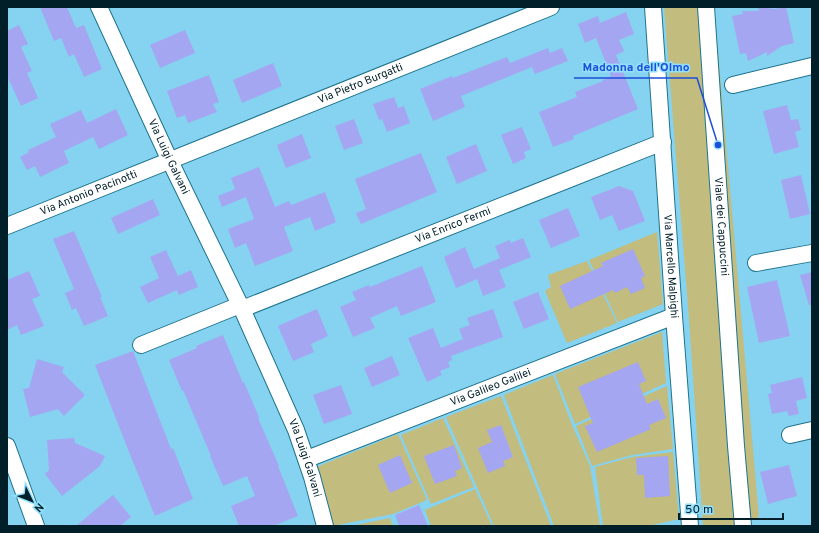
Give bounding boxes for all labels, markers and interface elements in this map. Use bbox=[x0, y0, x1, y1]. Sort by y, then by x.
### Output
callout: Madonna dell'Olmo bbox=[574, 54, 697, 78]
street label: Via Pietro Burgatti bbox=[316, 60, 405, 107]
text: Madonna dell'Olmo bbox=[582, 60, 690, 76]
street label: Via Luigi Galvani bbox=[145, 117, 192, 197]
street label: Via Antonio Pacinotti bbox=[38, 167, 139, 219]
street label: Viale dei Cappuccini bbox=[711, 177, 731, 276]
street label: Via Enrico Fermi bbox=[413, 204, 493, 247]
street label: Via Marcello Malpighi bbox=[660, 214, 681, 319]
street label: Via Galileo Galilei bbox=[448, 365, 533, 410]
street label: Via Luigi Galvani bbox=[285, 417, 324, 499]
north arrow bbox=[12, 481, 52, 521]
scale bar bbox=[679, 495, 783, 521]
text: N bbox=[31, 499, 46, 515]
text: 50 m bbox=[685, 502, 713, 518]

